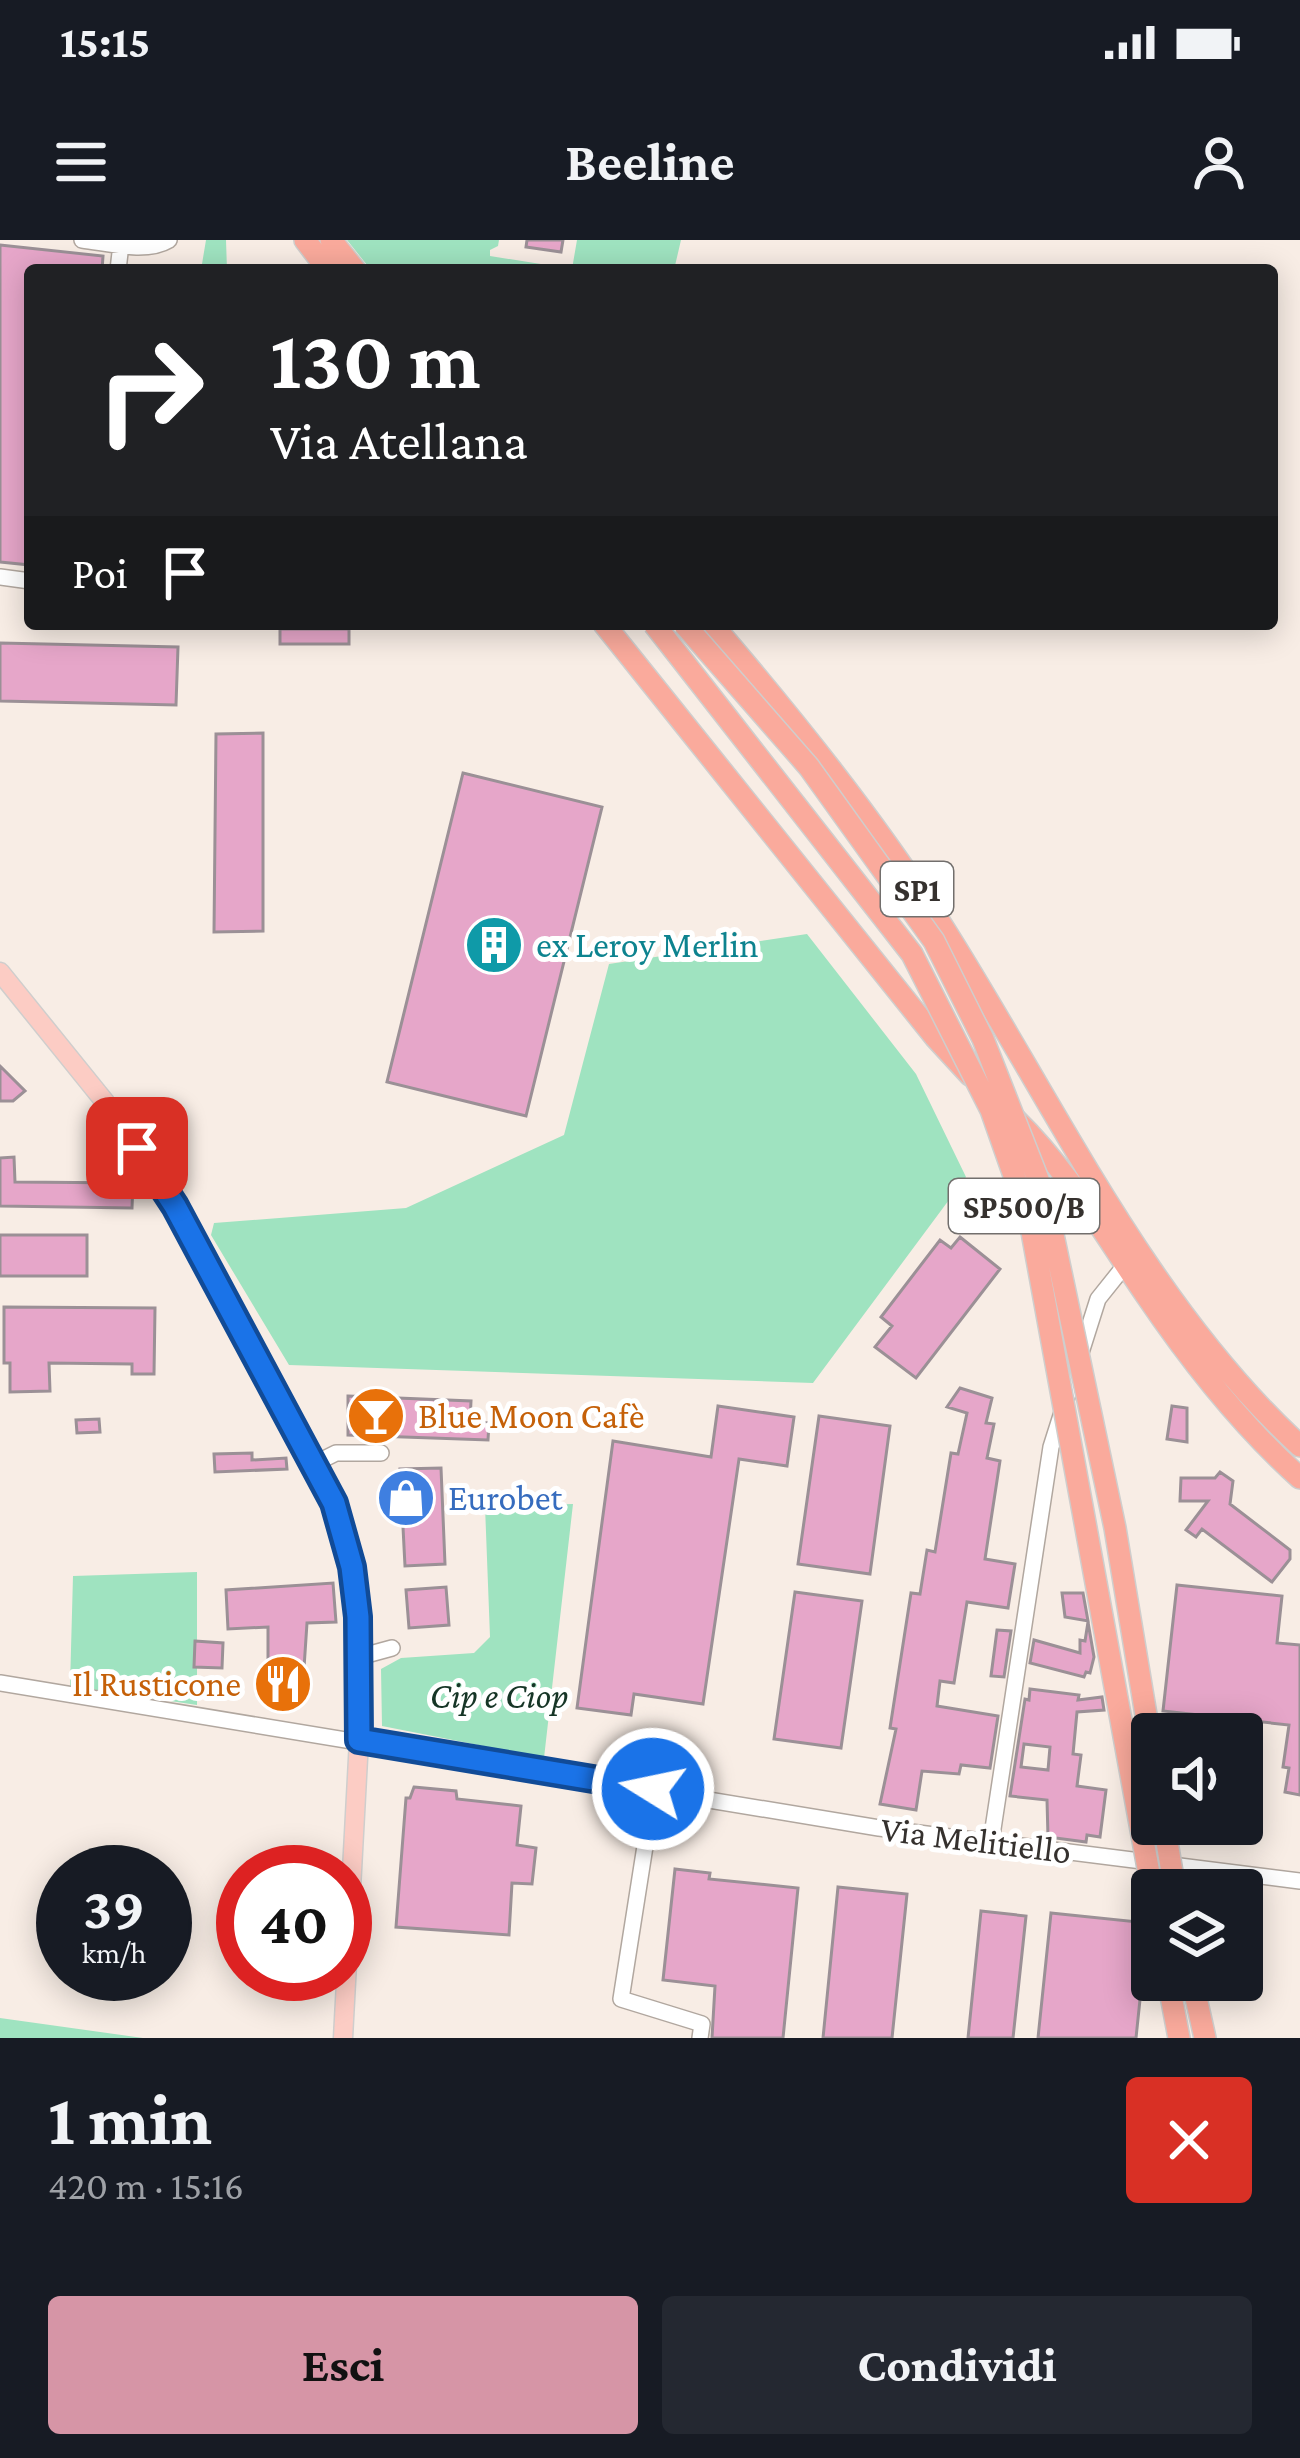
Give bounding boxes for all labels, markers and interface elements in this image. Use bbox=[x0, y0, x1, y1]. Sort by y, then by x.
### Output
text: 15:15 bbox=[60, 17, 150, 67]
icon: menu bbox=[48, 129, 114, 195]
icon: person bbox=[1186, 129, 1252, 195]
text: Beeline bbox=[565, 132, 735, 192]
icon: right bbox=[72, 312, 228, 468]
text: 130 m bbox=[270, 313, 481, 406]
text: Via Atellana bbox=[270, 411, 528, 471]
icon: arrive bbox=[152, 540, 218, 606]
text: Poi bbox=[72, 548, 128, 598]
road number: SP1 bbox=[881, 862, 953, 916]
building icon: ex Leroy Merlin bbox=[463, 914, 525, 976]
place label: ex Leroy Merlin bbox=[536, 925, 758, 965]
pin bbox=[86, 1097, 188, 1199]
icon: arrive bbox=[104, 1115, 170, 1181]
road number: SP500/B bbox=[949, 1179, 1099, 1233]
bar icon: Blue Moon Cafè bbox=[345, 1385, 407, 1447]
place label: Blue Moon Cafè bbox=[418, 1396, 645, 1436]
shop icon: Eurobet bbox=[375, 1467, 437, 1529]
place label: Eurobet bbox=[448, 1478, 564, 1518]
restaurant icon: Il Rusticone bbox=[252, 1653, 314, 1715]
place label: Il Rusticone bbox=[72, 1664, 241, 1704]
park label: Cip e Ciop bbox=[430, 1676, 568, 1716]
map controls bbox=[1131, 1713, 1263, 2001]
button: sound bbox=[1131, 1713, 1263, 1845]
position arrow bbox=[590, 1726, 716, 1852]
street label: Via Melitiello bbox=[879, 1808, 1073, 1872]
speed limit sign: 40 bbox=[216, 1845, 372, 2001]
button: layers bbox=[1131, 1869, 1263, 2001]
text: 39 bbox=[83, 1874, 145, 1941]
text: km/h bbox=[82, 1936, 146, 1969]
button: close bbox=[1126, 2077, 1252, 2203]
text: 1 min bbox=[48, 2079, 212, 2159]
text: 420 m · 15:16 bbox=[48, 2164, 244, 2207]
button: Esci bbox=[48, 2296, 638, 2434]
button: Condividi bbox=[662, 2296, 1252, 2434]

